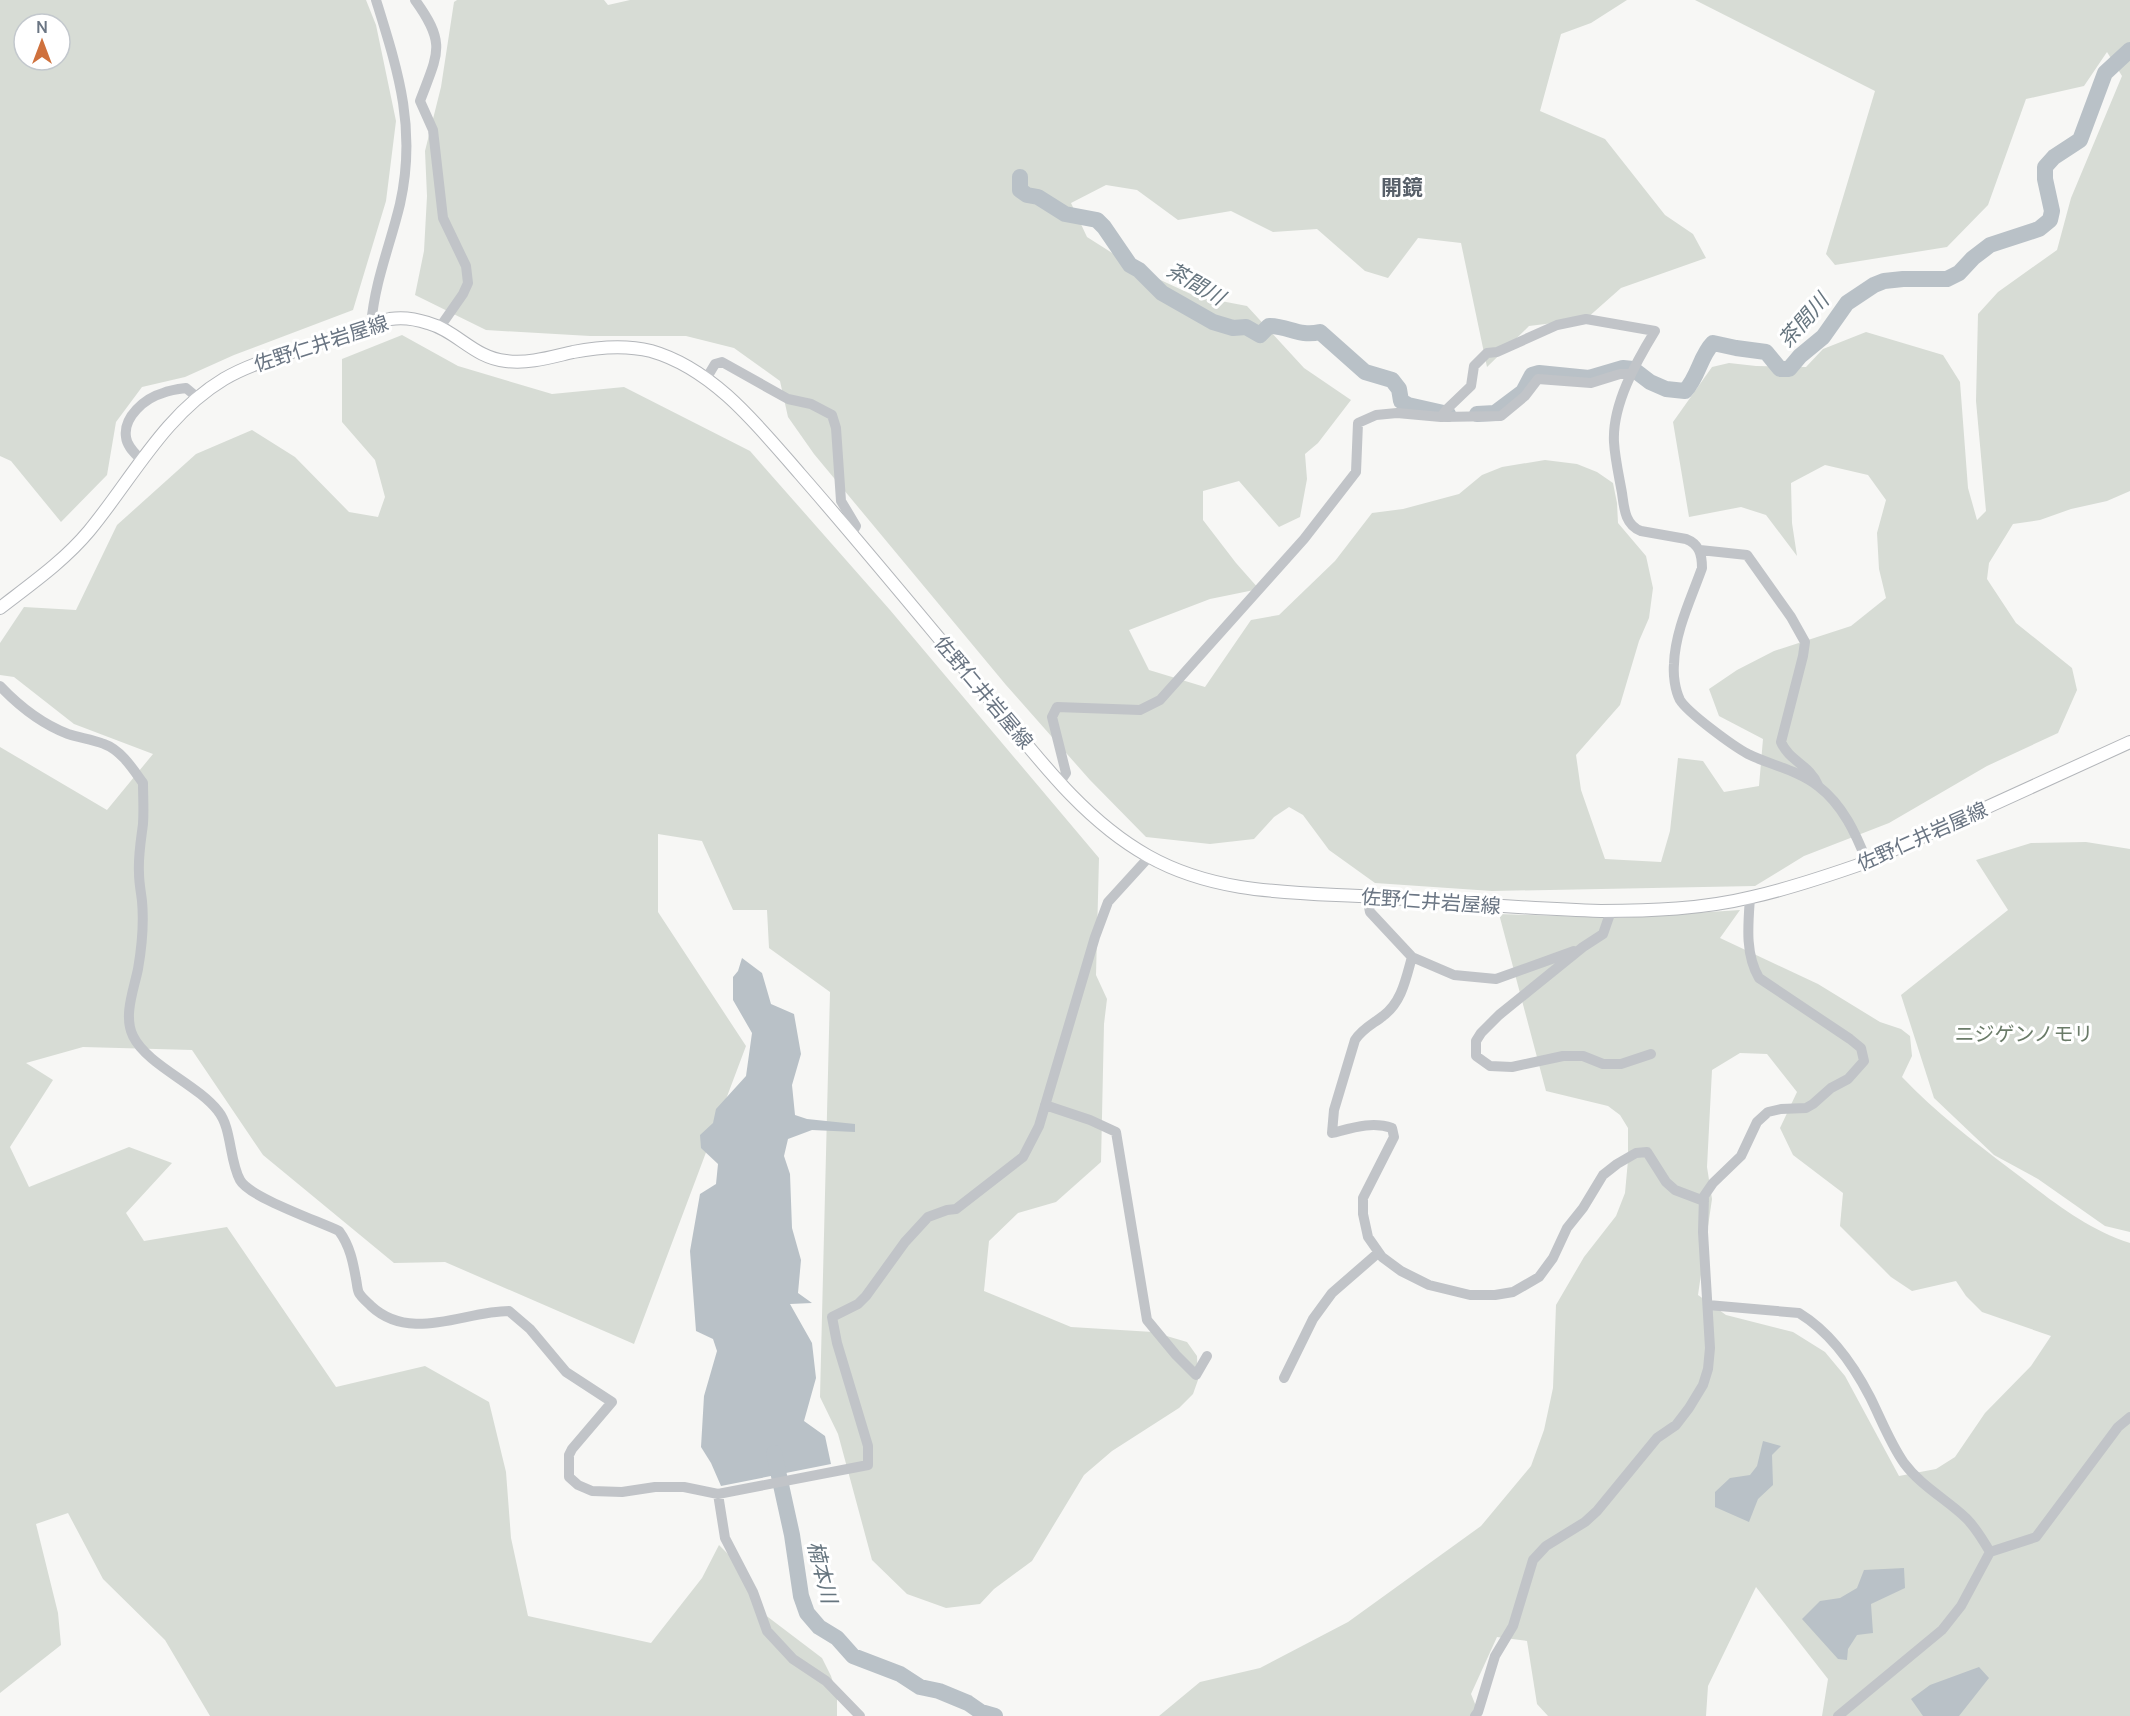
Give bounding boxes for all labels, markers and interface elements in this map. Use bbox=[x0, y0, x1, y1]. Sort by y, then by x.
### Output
north arrow bbox=[12, 12, 72, 72]
text: N bbox=[36, 16, 48, 38]
district label: 開鏡 bbox=[1381, 173, 1423, 201]
water label: 茶間川 bbox=[1162, 255, 1232, 312]
water label: 茶間川 bbox=[1772, 286, 1836, 353]
street label: 佐野仁井岩屋線 bbox=[250, 309, 392, 377]
street label: 佐野仁井岩屋線 bbox=[929, 630, 1039, 754]
street label: 佐野仁井岩屋線 bbox=[1853, 795, 1991, 877]
street label: 佐野仁井岩屋線 bbox=[1360, 883, 1502, 919]
park label: ニジゲンノモリ bbox=[1955, 1020, 2094, 1047]
water label: 楠本川 bbox=[802, 1538, 845, 1608]

